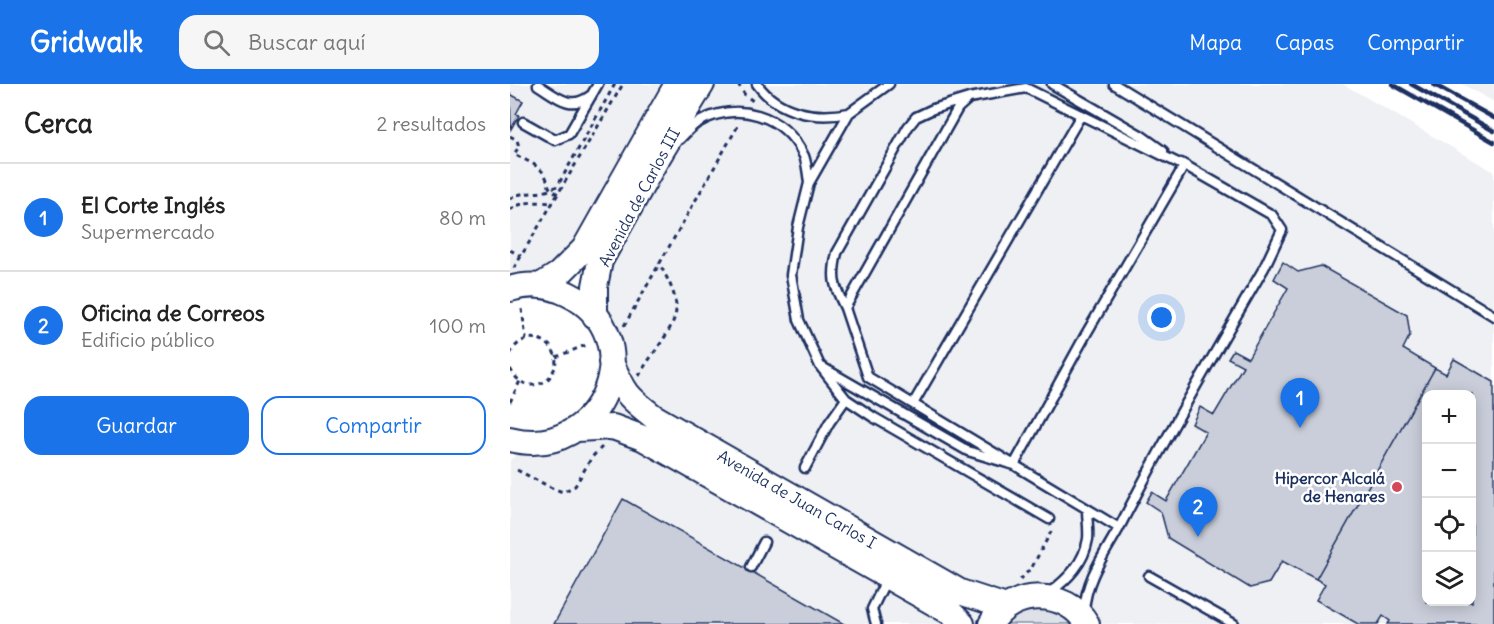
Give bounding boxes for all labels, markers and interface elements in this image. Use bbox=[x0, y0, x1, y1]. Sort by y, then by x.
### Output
search box bbox=[179, 15, 599, 69]
text: Gridwalk bbox=[30, 24, 143, 60]
icon: search bbox=[200, 26, 233, 59]
text: Buscar aquí bbox=[248, 28, 365, 56]
text: Mapa bbox=[1189, 29, 1242, 56]
text: Capas bbox=[1275, 29, 1334, 56]
text: Compartir bbox=[1367, 29, 1464, 56]
text: Cerca bbox=[24, 107, 93, 140]
text: 2 resultados bbox=[377, 111, 486, 136]
street label: Avenida de Carlos III bbox=[594, 124, 684, 270]
text: El Corte Inglés bbox=[81, 191, 225, 219]
text: 1 bbox=[40, 205, 47, 230]
text: 80 m bbox=[439, 205, 486, 230]
text: Supermercado bbox=[81, 219, 215, 244]
text: Oficina de Correos bbox=[81, 299, 265, 327]
your location bbox=[1147, 303, 1176, 332]
text: 2 bbox=[38, 313, 49, 338]
text: 100 m bbox=[429, 313, 486, 338]
text: Edificio público bbox=[81, 327, 215, 352]
pin: 1 bbox=[1280, 378, 1320, 428]
map controls bbox=[1422, 390, 1476, 606]
button: + bbox=[1422, 390, 1476, 444]
button: Guardar bbox=[24, 396, 249, 455]
button: Compartir bbox=[261, 396, 486, 455]
button: − bbox=[1422, 444, 1476, 498]
street label: Avenida de Juan Carlos I bbox=[714, 445, 880, 553]
place label: Hipercor Alcalá de Henares bbox=[1275, 468, 1385, 506]
marker: Hipercor Alcalá de Henares bbox=[1390, 480, 1404, 494]
pin: 2 bbox=[1178, 488, 1218, 537]
button: locate bbox=[1422, 498, 1476, 552]
button: layers bbox=[1422, 552, 1476, 606]

